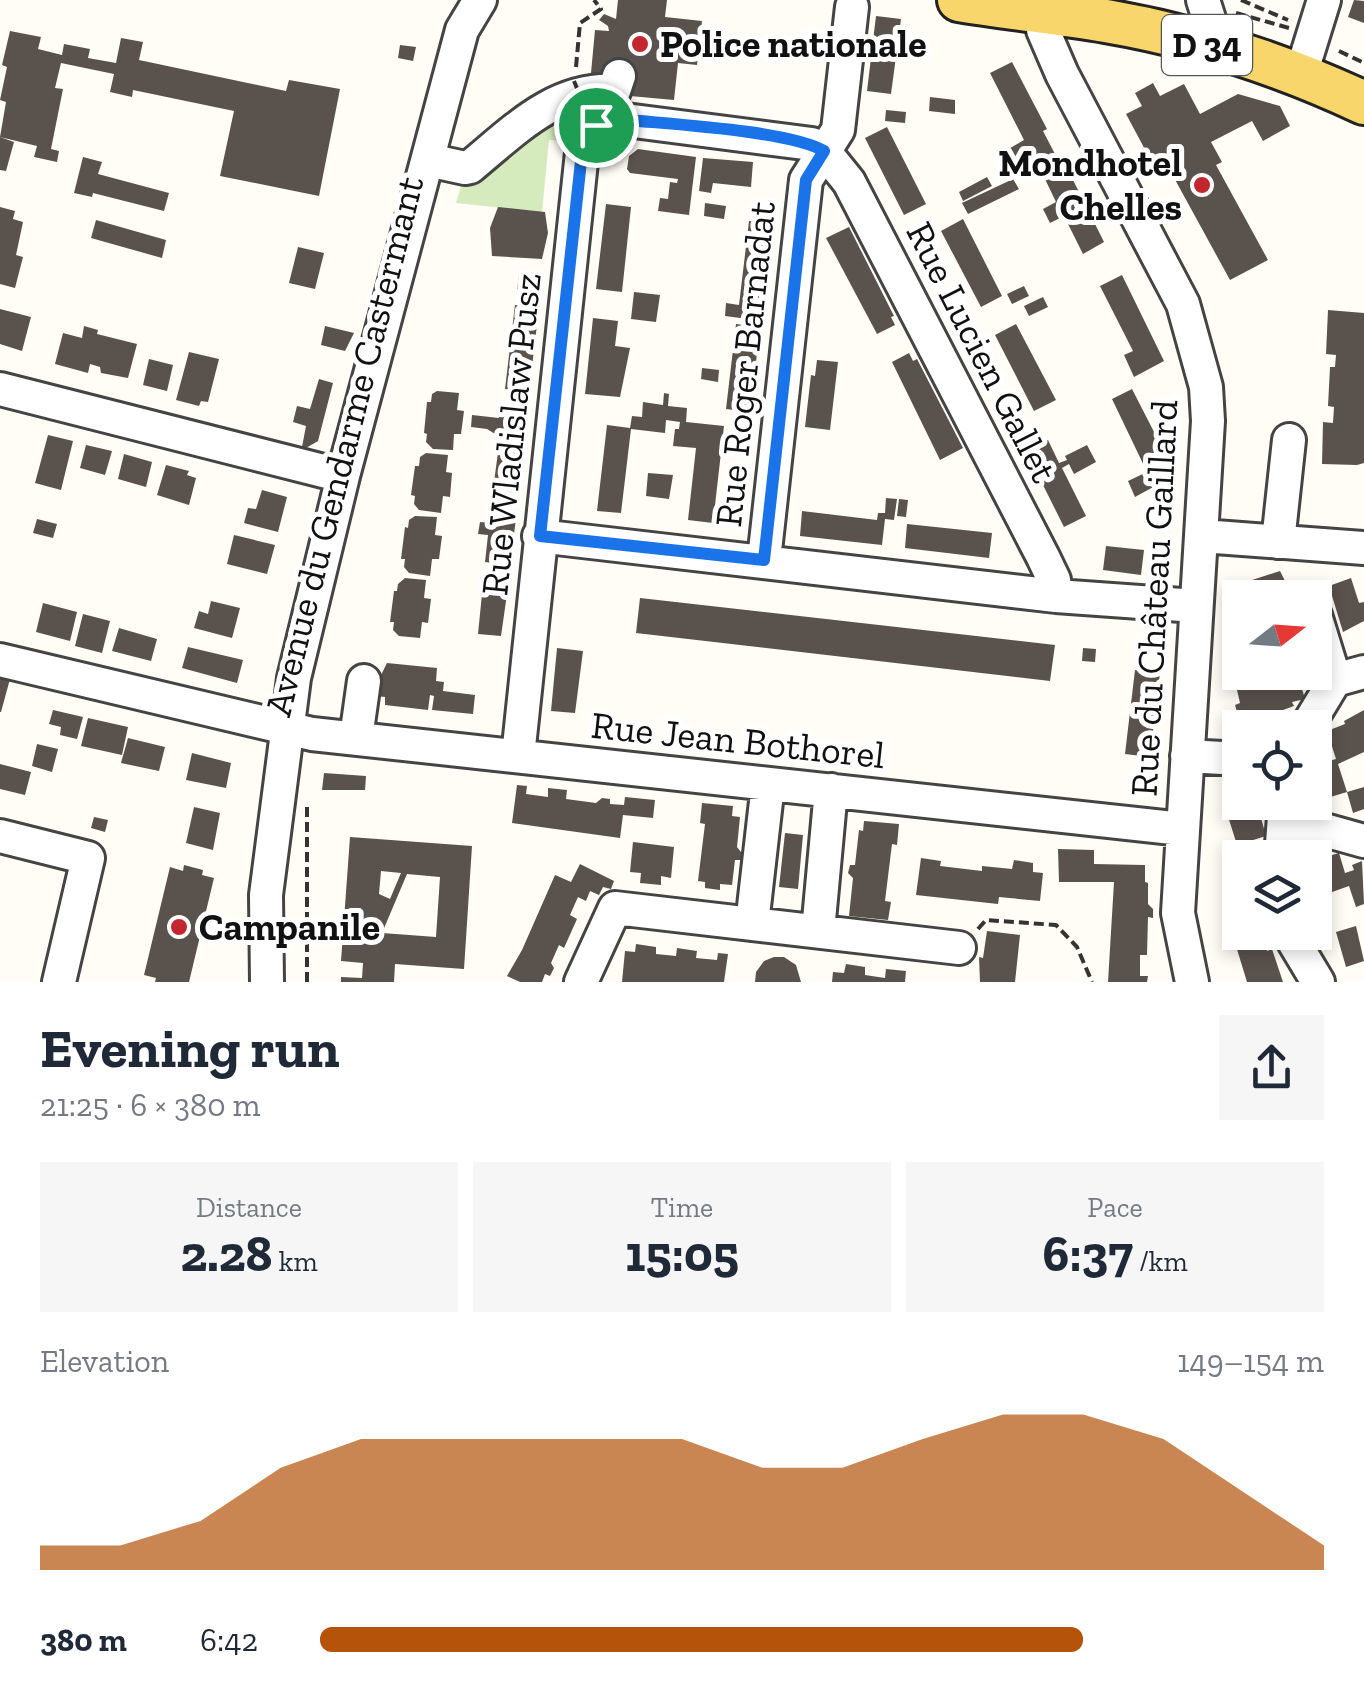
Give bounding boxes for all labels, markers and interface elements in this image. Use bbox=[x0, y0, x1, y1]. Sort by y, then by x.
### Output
road number: D 34 bbox=[1162, 15, 1252, 75]
place label: Police nationale bbox=[660, 21, 927, 67]
marker: Police nationale bbox=[629, 33, 651, 55]
pin bbox=[554, 83, 639, 168]
icon: arrive bbox=[569, 98, 624, 153]
place label: Mondhotel Chelles bbox=[998, 140, 1182, 230]
street label: Avenue du Gendarme Castermant bbox=[255, 171, 433, 721]
marker: Mondhotel Chelles bbox=[1191, 174, 1213, 196]
street label: Rue Roger Barnadat bbox=[705, 199, 785, 529]
street label: Rue Lucien Gallet bbox=[897, 214, 1067, 490]
street label: Rue Wladislaw Pusz bbox=[471, 270, 551, 598]
street label: Rue du Château Gaillard bbox=[1121, 398, 1187, 798]
north arrow bbox=[1222, 580, 1332, 690]
map controls bbox=[1222, 580, 1332, 950]
street label: Rue Jean Bothorel bbox=[589, 702, 887, 778]
button: locate bbox=[1222, 710, 1332, 820]
button: layers bbox=[1222, 840, 1332, 950]
place label: Campanile bbox=[199, 904, 380, 950]
marker: Campanile bbox=[168, 916, 190, 938]
text: Evening run bbox=[40, 1015, 340, 1081]
button: share bbox=[1219, 1015, 1324, 1120]
text: 21:25 · 6 × 380 m bbox=[40, 1086, 260, 1124]
text: Distance bbox=[196, 1191, 302, 1224]
text: Time bbox=[651, 1191, 713, 1224]
text: Pace bbox=[1087, 1191, 1143, 1224]
text: 2.28 bbox=[180, 1224, 272, 1284]
text: 15:05 bbox=[625, 1224, 739, 1284]
text: 6:37 bbox=[1042, 1224, 1133, 1284]
text: km bbox=[272, 1245, 318, 1278]
text: /km bbox=[1133, 1245, 1188, 1278]
text: Elevation bbox=[40, 1342, 169, 1380]
text: 149–154 m bbox=[1177, 1342, 1324, 1380]
text: 380 m bbox=[40, 1621, 127, 1659]
text: 6:42 bbox=[200, 1621, 258, 1659]

